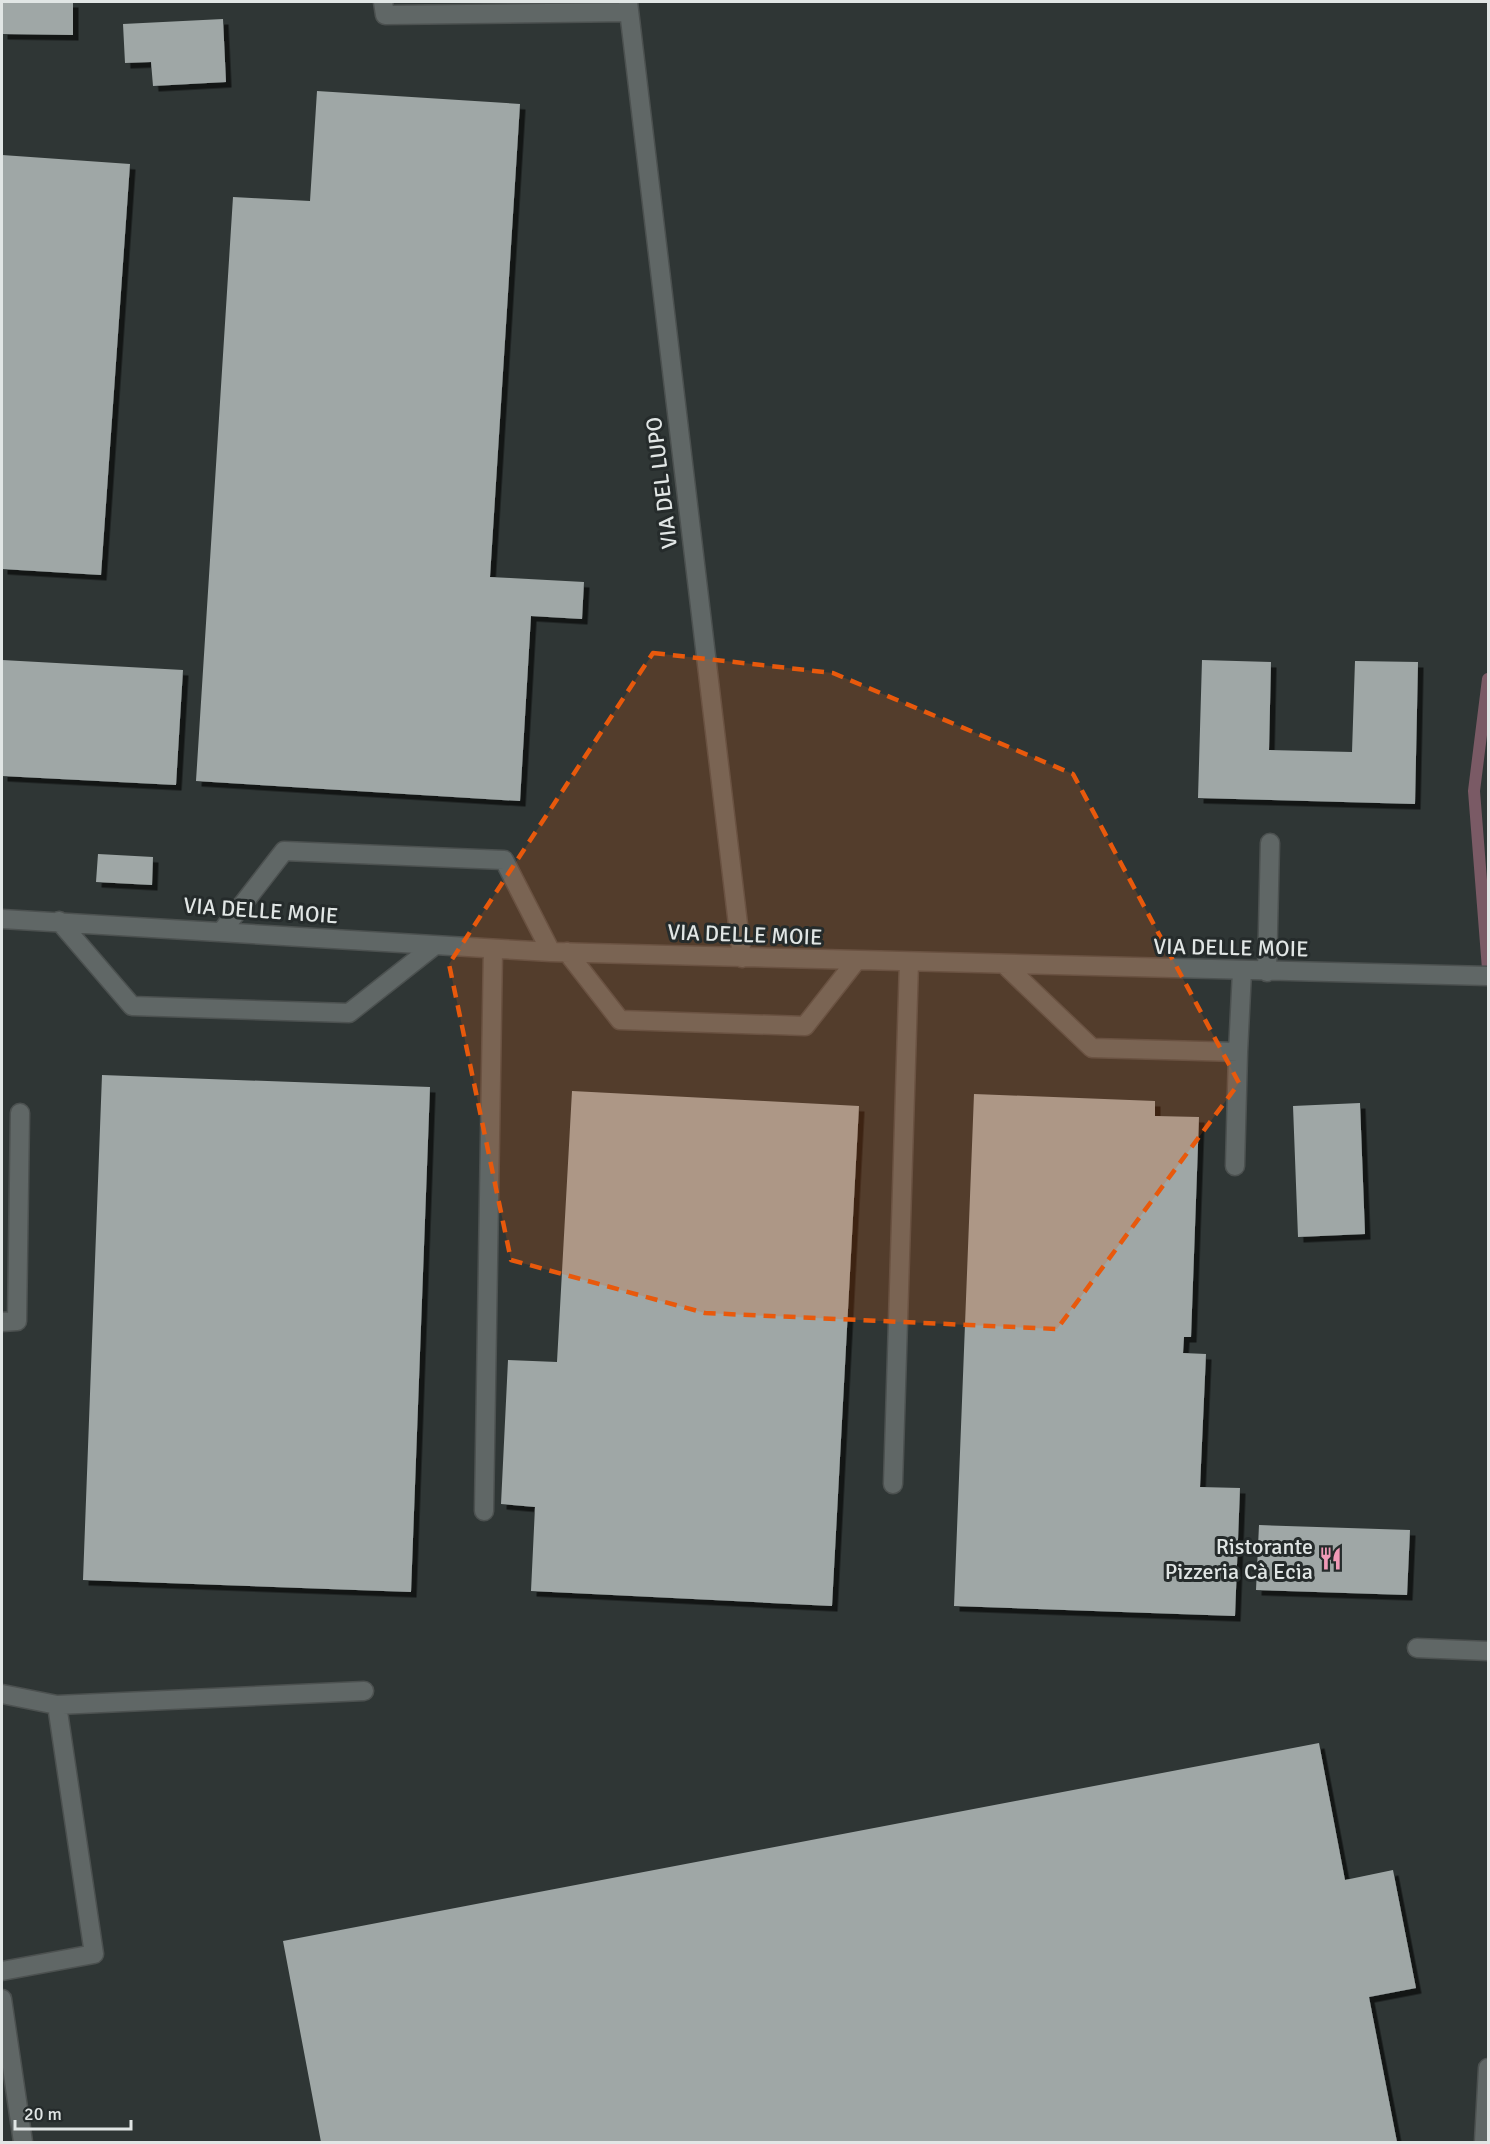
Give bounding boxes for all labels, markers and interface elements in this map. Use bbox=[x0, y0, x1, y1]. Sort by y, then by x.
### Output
street label: VIA DEL LUPO bbox=[640, 415, 683, 550]
street label: VIA DELLE MOIE bbox=[183, 892, 339, 929]
street label: VIA DELLE MOIE bbox=[667, 918, 823, 951]
street label: VIA DELLE MOIE bbox=[1153, 933, 1309, 962]
place label: Ristorante Pizzeria Cà Ecia bbox=[1165, 1533, 1313, 1585]
restaurant icon: Ristorante Pizzeria Cà Ecia bbox=[1318, 1546, 1344, 1572]
scale bar bbox=[15, 2093, 130, 2131]
text: 20 m bbox=[24, 2103, 62, 2125]

